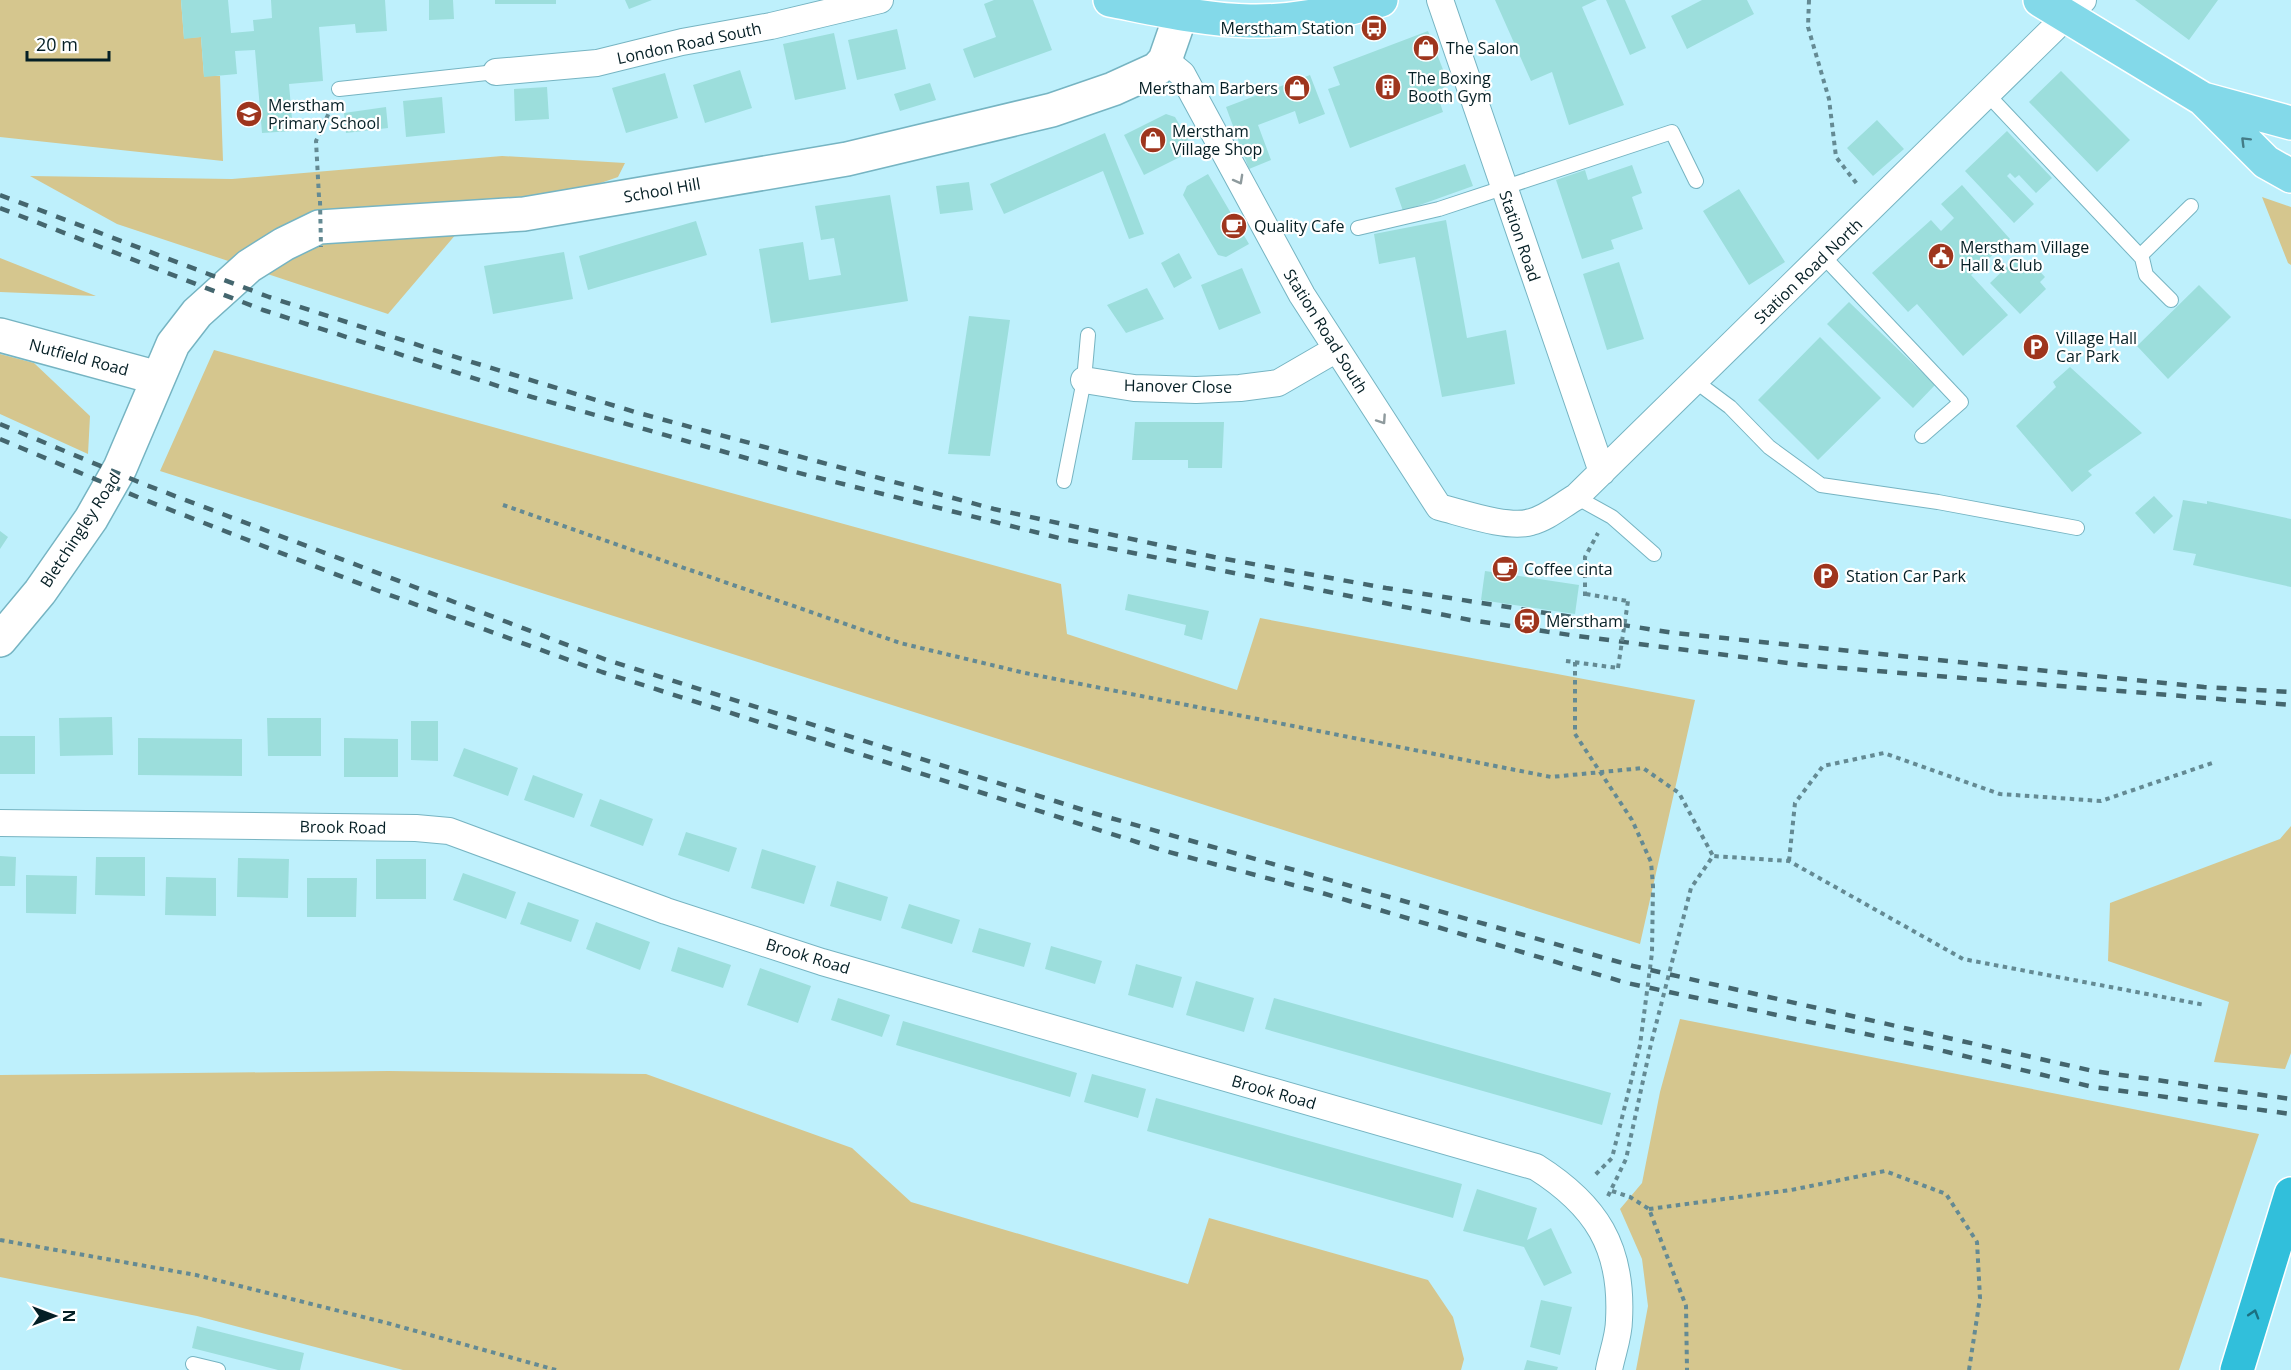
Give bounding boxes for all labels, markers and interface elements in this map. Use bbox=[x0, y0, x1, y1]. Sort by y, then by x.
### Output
bus stop icon: Merstham Station bbox=[1359, 13, 1389, 43]
street label: London Road South bbox=[615, 17, 763, 69]
place label: Merstham Station bbox=[1221, 17, 1354, 39]
scale bar bbox=[27, 24, 110, 62]
text: 20 m bbox=[36, 32, 78, 56]
shop icon: The Salon bbox=[1411, 33, 1441, 63]
place label: The Salon bbox=[1446, 37, 1519, 59]
place label: The Boxing Booth Gym bbox=[1408, 67, 1492, 107]
building icon: The Boxing Booth Gym bbox=[1373, 72, 1403, 102]
shop icon: Merstham Barbers bbox=[1282, 73, 1312, 103]
place label: Merstham Barbers bbox=[1138, 77, 1278, 99]
place label: Merstham Primary School bbox=[268, 94, 380, 134]
school or university icon: Merstham Primary School bbox=[234, 99, 264, 129]
place label: Merstham Village Shop bbox=[1172, 120, 1262, 160]
shop icon: Merstham Village Shop bbox=[1138, 125, 1168, 155]
one-way arrow bbox=[2241, 137, 2252, 148]
street label: School Hill bbox=[622, 172, 702, 208]
one-way arrow bbox=[1232, 174, 1243, 185]
street label: Station Road bbox=[1494, 188, 1546, 284]
cafe icon: Quality Cafe bbox=[1219, 211, 1249, 241]
street label: Station Road North bbox=[1749, 214, 1867, 328]
place label: Quality Cafe bbox=[1254, 215, 1344, 237]
place label: Merstham Village Hall & Club bbox=[1960, 236, 2089, 276]
public building icon: Merstham Village Hall & Club bbox=[1926, 241, 1956, 271]
street label: Station Road South bbox=[1279, 265, 1373, 397]
place label: Village Hall Car Park bbox=[2056, 327, 2137, 367]
parking icon: Village Hall Car Park bbox=[2021, 332, 2051, 362]
street label: Nutfield Road bbox=[27, 333, 131, 381]
street label: Hanover Close bbox=[1124, 374, 1232, 398]
one-way arrow bbox=[1375, 413, 1386, 424]
street label: Bletchingley Road bbox=[35, 468, 125, 592]
cafe icon: Coffee cinta bbox=[1490, 554, 1520, 584]
place label: Coffee cinta bbox=[1524, 558, 1613, 580]
parking icon: Station Car Park bbox=[1811, 561, 1841, 591]
place label: Station Car Park bbox=[1846, 565, 1966, 587]
station icon: Merstham bbox=[1512, 606, 1542, 636]
place label: Merstham bbox=[1546, 610, 1623, 632]
street label: Brook Road bbox=[299, 815, 387, 839]
street label: Brook Road bbox=[763, 933, 853, 979]
street label: Brook Road bbox=[1229, 1069, 1319, 1115]
north arrow bbox=[24, 1286, 84, 1346]
text: N bbox=[58, 1309, 80, 1323]
one-way arrow bbox=[2247, 1309, 2259, 1320]

